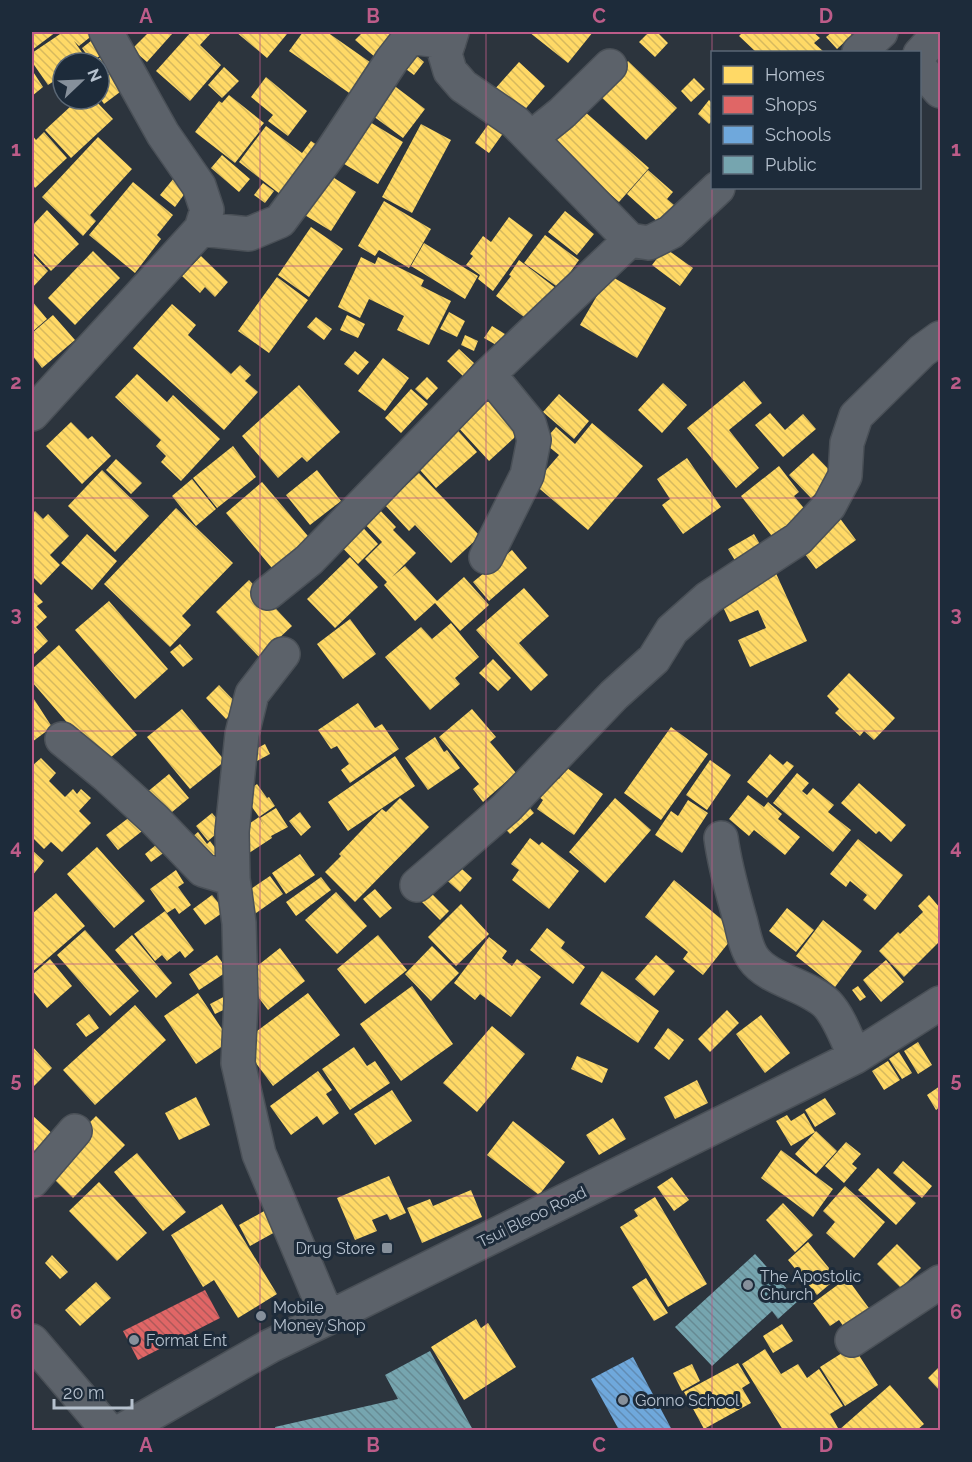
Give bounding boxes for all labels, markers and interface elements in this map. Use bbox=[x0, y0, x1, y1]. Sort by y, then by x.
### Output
text: A bbox=[139, 4, 153, 28]
text: B bbox=[366, 4, 380, 28]
text: C bbox=[592, 4, 606, 28]
text: D bbox=[819, 4, 833, 28]
north arrow bbox=[51, 51, 111, 111]
legend bbox=[711, 51, 921, 189]
text: Homes bbox=[765, 64, 825, 85]
text: N bbox=[83, 66, 105, 85]
text: Shops bbox=[765, 94, 817, 115]
text: Schools bbox=[765, 124, 832, 145]
text: 1 bbox=[11, 137, 21, 161]
text: 1 bbox=[951, 137, 961, 161]
text: Public bbox=[765, 154, 817, 175]
text: 2 bbox=[10, 370, 22, 394]
text: 2 bbox=[950, 370, 962, 394]
text: 3 bbox=[10, 602, 22, 626]
text: 3 bbox=[950, 602, 962, 626]
text: 4 bbox=[10, 835, 22, 859]
text: 4 bbox=[950, 835, 962, 859]
text: 5 bbox=[10, 1068, 22, 1092]
text: 5 bbox=[950, 1068, 962, 1092]
street label: Tsui Bleoo Road bbox=[474, 1182, 590, 1252]
place label: Drug Store bbox=[295, 1239, 375, 1258]
marker: Drug Store bbox=[380, 1241, 394, 1255]
place label: The Apostolic Church bbox=[760, 1267, 862, 1304]
marker: The Apostolic Church bbox=[741, 1278, 755, 1292]
place label: Mobile Money Shop bbox=[273, 1298, 366, 1335]
text: 6 bbox=[10, 1300, 22, 1324]
text: 6 bbox=[950, 1300, 962, 1324]
marker: Mobile Money Shop bbox=[254, 1309, 268, 1323]
place label: Format Ent bbox=[146, 1331, 228, 1350]
marker: Format Ent bbox=[127, 1333, 141, 1347]
scale bar bbox=[54, 1372, 132, 1410]
text: 20 m bbox=[63, 1382, 105, 1403]
place label: Gonno School bbox=[635, 1391, 740, 1410]
marker: Gonno School bbox=[616, 1393, 630, 1407]
text: A bbox=[139, 1433, 153, 1457]
text: B bbox=[366, 1433, 380, 1457]
text: C bbox=[592, 1433, 606, 1457]
text: D bbox=[819, 1433, 833, 1457]

